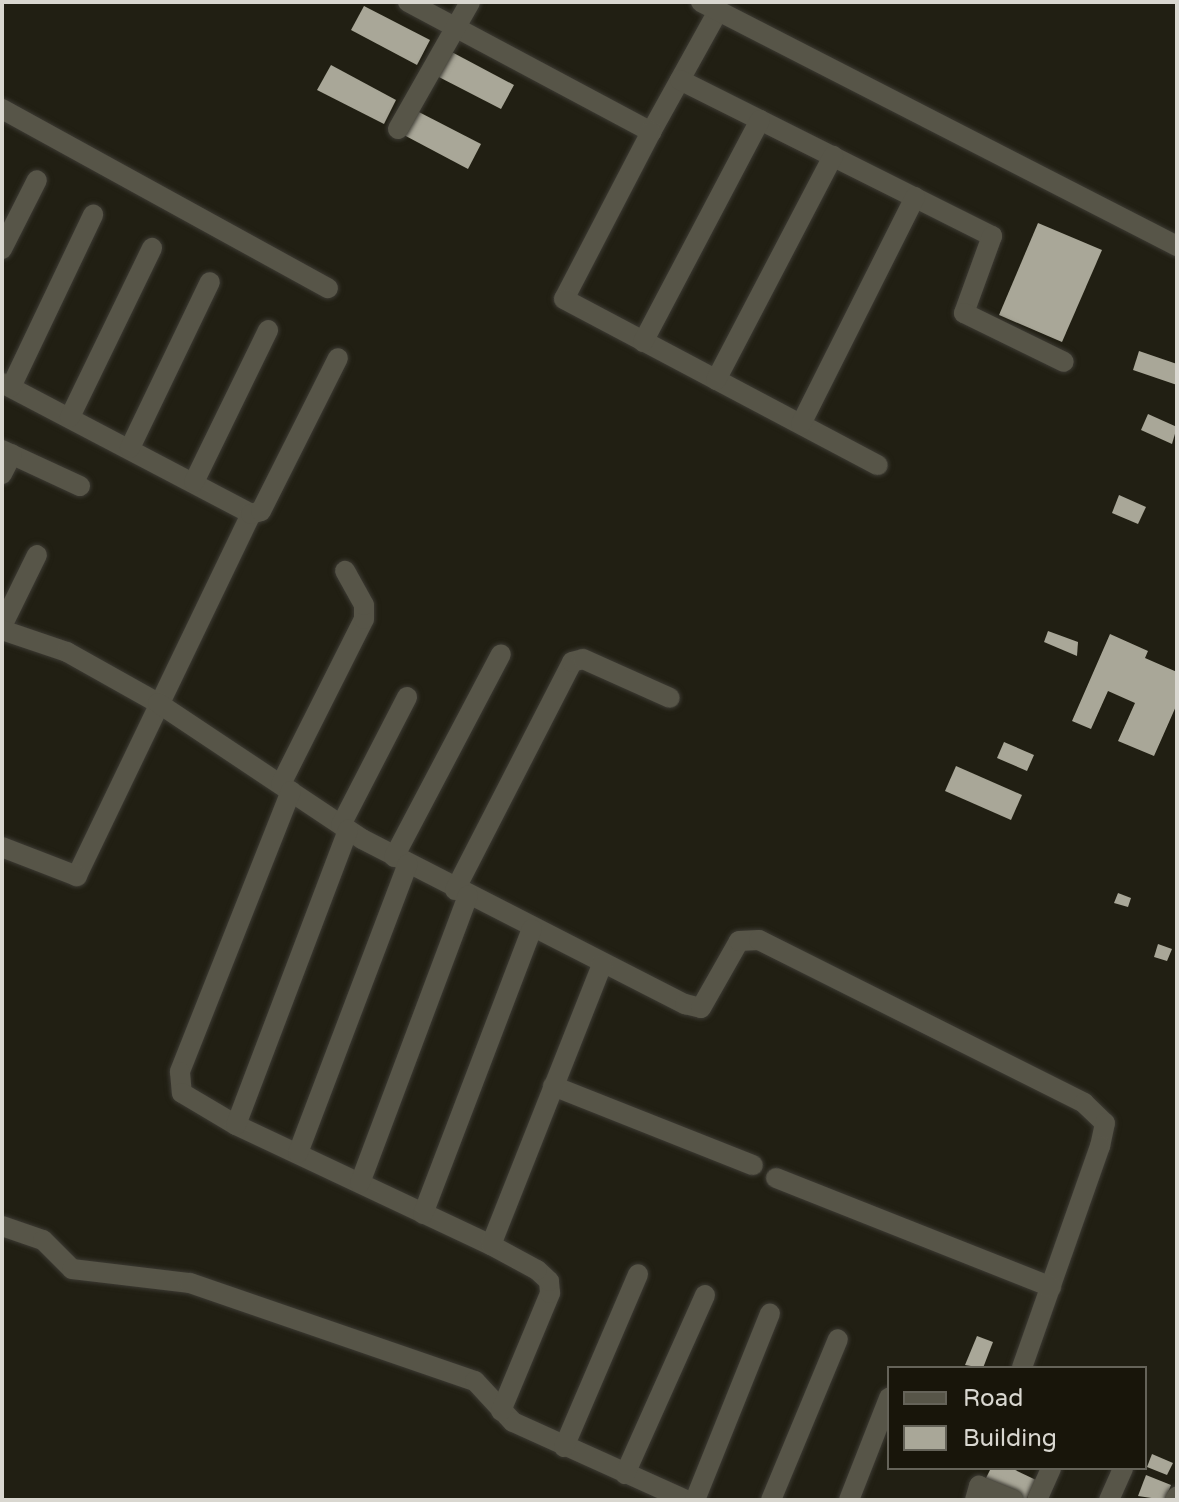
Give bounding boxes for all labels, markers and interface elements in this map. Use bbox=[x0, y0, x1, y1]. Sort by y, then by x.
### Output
legend bbox=[887, 1366, 1147, 1470]
text: Road bbox=[963, 1384, 1023, 1413]
text: Building bbox=[963, 1424, 1057, 1453]

